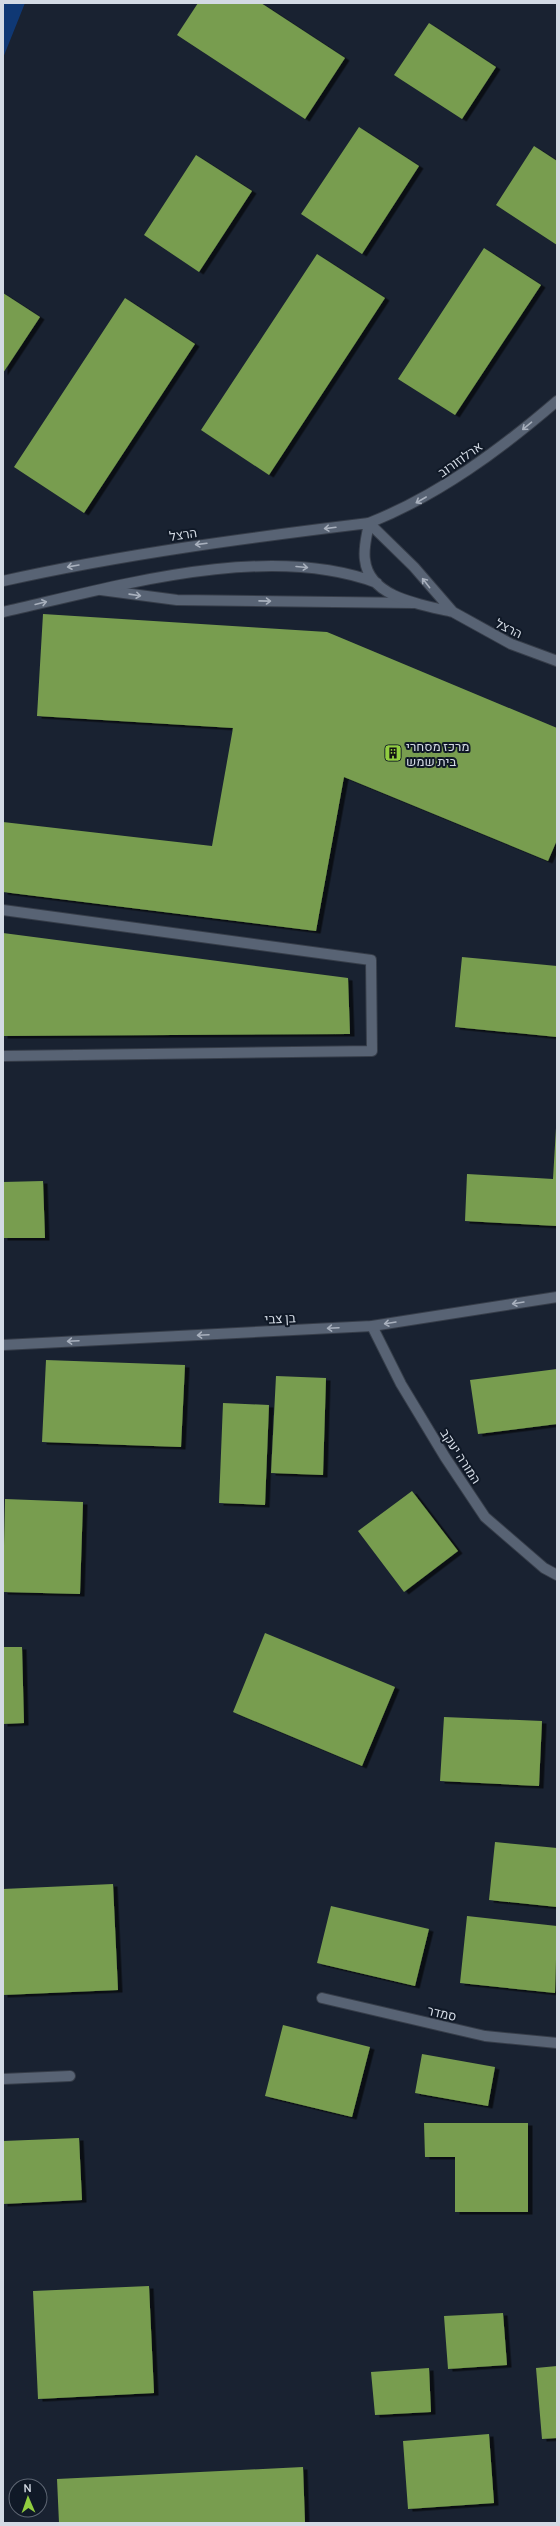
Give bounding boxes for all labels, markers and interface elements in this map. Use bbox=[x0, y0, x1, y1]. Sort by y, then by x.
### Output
one-way arrow bbox=[522, 422, 533, 431]
street label: ארלוזורוב bbox=[434, 437, 486, 481]
one-way arrow bbox=[415, 496, 427, 504]
street label: הרצל bbox=[168, 523, 198, 545]
one-way arrow bbox=[324, 524, 337, 532]
one-way arrow bbox=[195, 540, 208, 548]
one-way arrow bbox=[67, 562, 80, 570]
one-way arrow bbox=[295, 563, 308, 571]
one-way arrow bbox=[422, 577, 431, 588]
one-way arrow bbox=[128, 591, 141, 599]
one-way arrow bbox=[258, 598, 271, 605]
one-way arrow bbox=[34, 599, 47, 607]
street label: הרצל bbox=[493, 614, 525, 642]
place label: מרכז מסחרי בית שמש bbox=[406, 737, 470, 770]
building icon: מרכז מסחרי בית שמש bbox=[383, 743, 403, 763]
one-way arrow bbox=[512, 1299, 525, 1307]
street label: בן צבי bbox=[264, 1308, 296, 1328]
one-way arrow bbox=[384, 1319, 397, 1327]
one-way arrow bbox=[327, 1324, 340, 1332]
one-way arrow bbox=[197, 1331, 210, 1338]
one-way arrow bbox=[67, 1338, 80, 1345]
street label: המורה יעקב bbox=[436, 1425, 486, 1487]
street label: סמדר bbox=[426, 2001, 458, 2025]
north arrow bbox=[8, 2478, 48, 2518]
text: N bbox=[23, 2480, 32, 2495]

